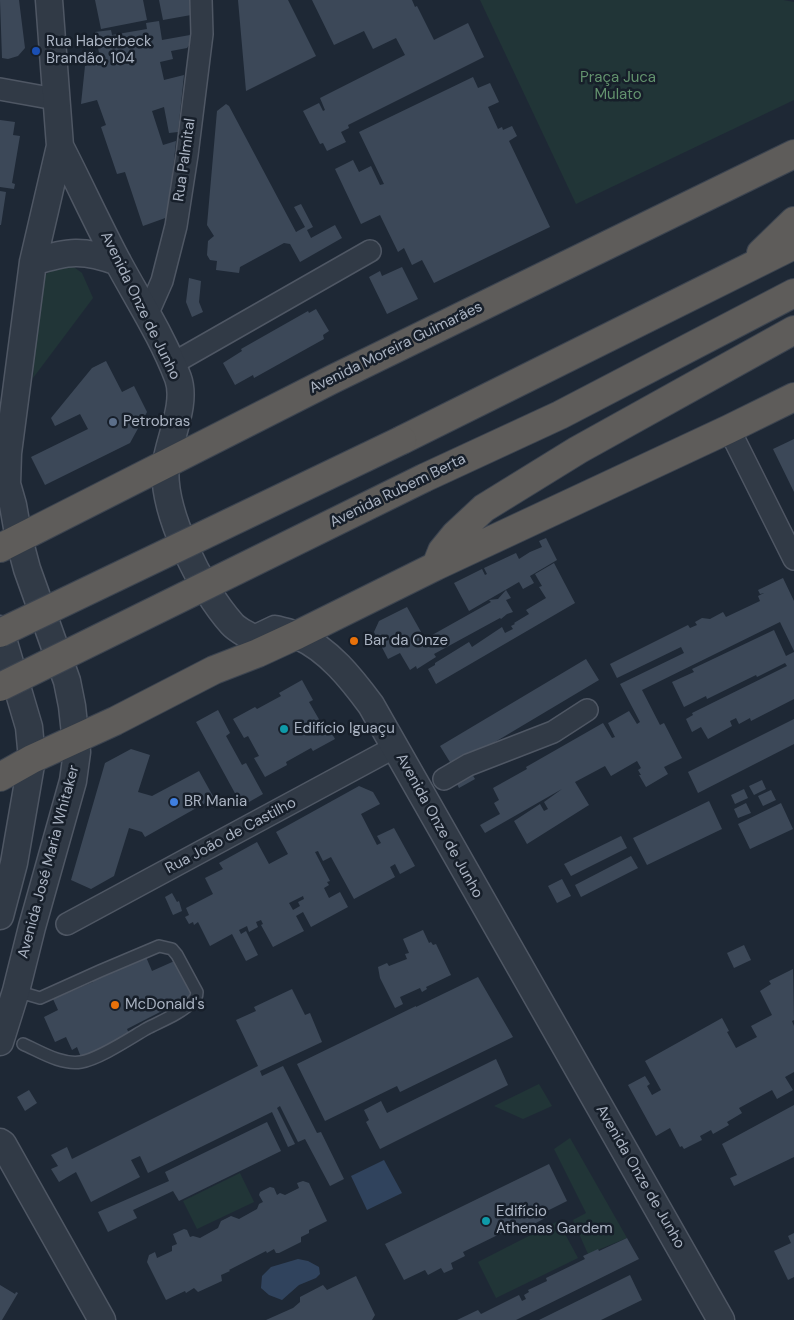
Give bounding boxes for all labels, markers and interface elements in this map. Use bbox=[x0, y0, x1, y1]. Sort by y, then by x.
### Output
place label: Rua Haberbeck Brandão, 104 bbox=[46, 33, 152, 68]
marker: Rua Haberbeck Brandão, 104 bbox=[30, 45, 42, 57]
park label: Praça Juca Mulato bbox=[580, 69, 656, 104]
street label: Rua Palmital bbox=[170, 117, 200, 203]
street label: Avenida Onze de Junho bbox=[96, 229, 184, 383]
street label: Avenida Moreira Guimarães bbox=[306, 298, 486, 398]
place label: Petrobras bbox=[123, 413, 190, 431]
marker: Petrobras bbox=[107, 416, 119, 428]
street label: Avenida Rubem Berta bbox=[327, 450, 469, 532]
place label: Bar da Onze bbox=[364, 632, 448, 650]
marker: Bar da Onze bbox=[348, 635, 360, 647]
place label: Edifício Iguaçu bbox=[294, 720, 395, 738]
marker: Edifício Iguaçu bbox=[278, 723, 290, 735]
street label: Avenida Onze de Junho bbox=[392, 750, 486, 902]
street label: Avenida José Maria Whitaker bbox=[15, 763, 83, 961]
place label: BR Mania bbox=[184, 793, 247, 811]
street label: Rua João de Castilho bbox=[163, 794, 299, 878]
marker: BR Mania bbox=[168, 796, 180, 808]
place label: McDonald's bbox=[125, 996, 205, 1014]
marker: McDonald's bbox=[109, 999, 121, 1011]
street label: Avenida Onze de Junho bbox=[592, 1102, 688, 1252]
place label: Edifício Athenas Gardem bbox=[496, 1203, 613, 1238]
marker: Edifício Athenas Gardem bbox=[480, 1215, 492, 1227]

